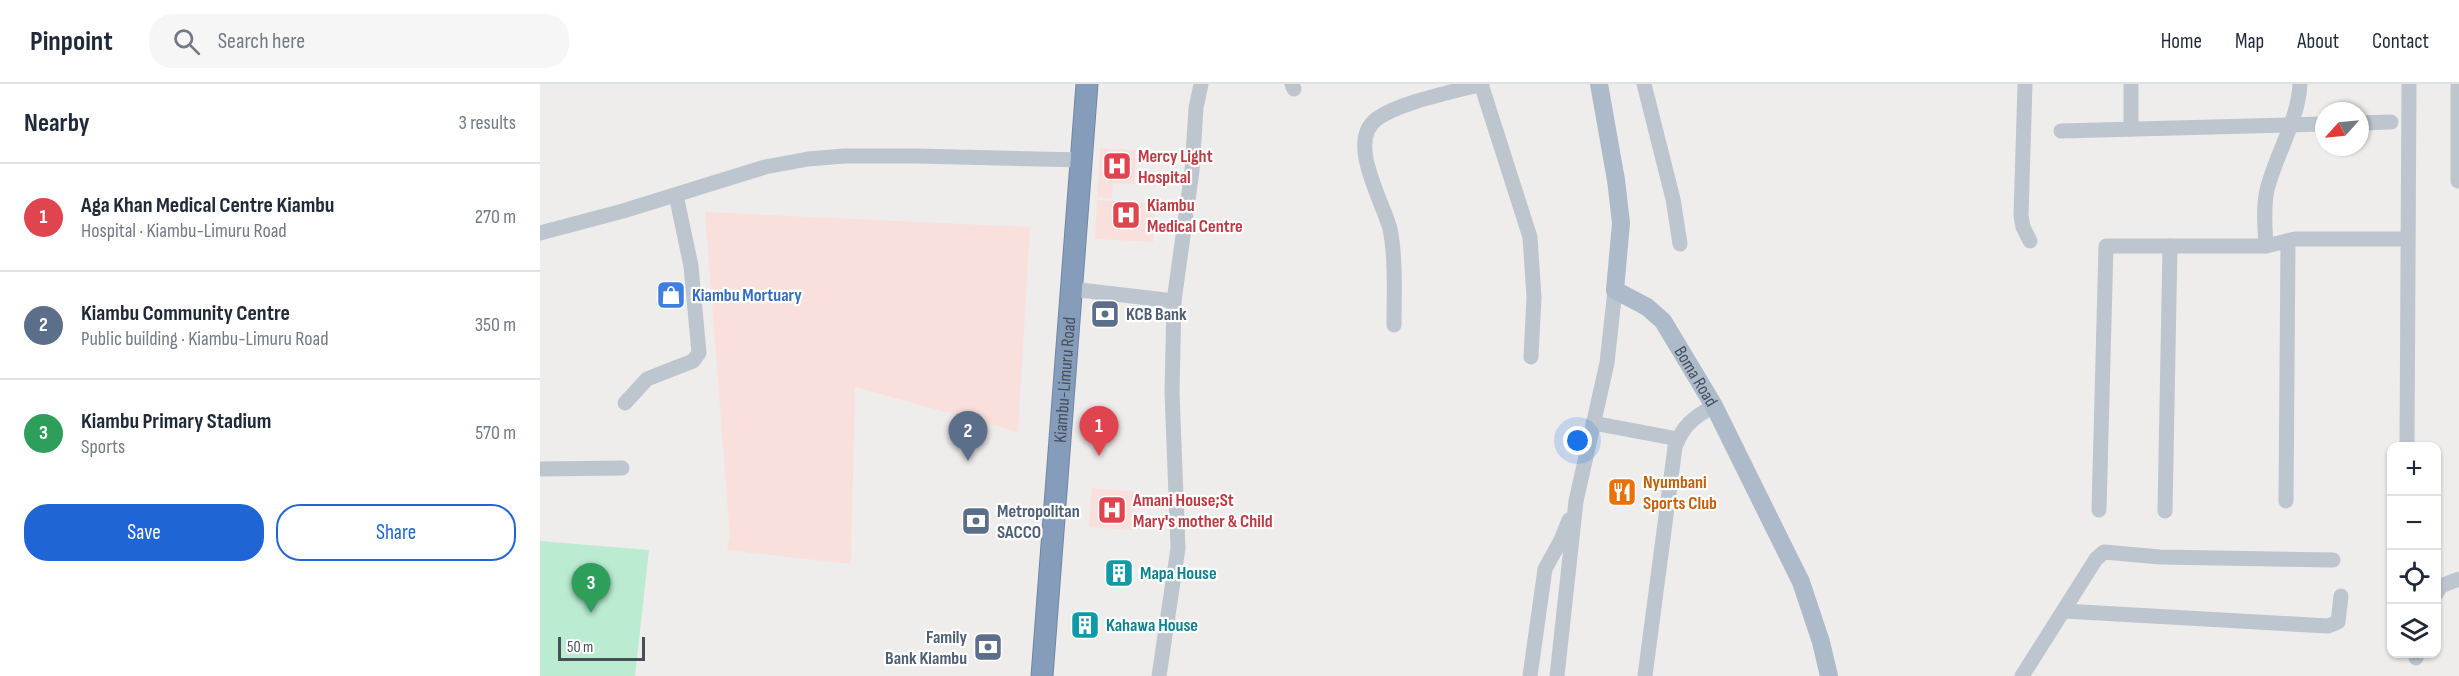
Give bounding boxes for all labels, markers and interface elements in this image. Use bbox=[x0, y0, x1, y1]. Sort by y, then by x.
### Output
search box bbox=[149, 14, 569, 68]
text: Pinpoint bbox=[30, 25, 113, 58]
icon: search bbox=[170, 25, 203, 58]
text: Search here bbox=[218, 28, 305, 55]
text: Home bbox=[2161, 29, 2202, 54]
text: Map bbox=[2235, 29, 2264, 54]
text: About bbox=[2297, 29, 2339, 54]
text: Contact bbox=[2372, 29, 2429, 54]
north arrow bbox=[2315, 102, 2369, 156]
text: Nearby bbox=[24, 108, 90, 139]
text: 3 results bbox=[459, 111, 516, 135]
place label: Mercy Light Hospital bbox=[1138, 146, 1213, 188]
hospital icon: Mercy Light Hospital bbox=[1101, 150, 1133, 182]
text: Aga Khan Medical Centre Kiambu bbox=[81, 192, 334, 219]
place label: Kiambu Medical Centre bbox=[1147, 195, 1243, 237]
hospital icon: Kiambu Medical Centre bbox=[1110, 199, 1142, 231]
text: 1 bbox=[40, 205, 47, 229]
text: 270 m bbox=[475, 205, 516, 229]
text: Hospital · Kiambu-Limuru Road bbox=[81, 219, 287, 243]
shop icon: Kiambu Mortuary bbox=[655, 279, 687, 311]
place label: Kiambu Mortuary bbox=[692, 285, 802, 306]
bank icon: KCB Bank bbox=[1089, 298, 1121, 330]
text: Kiambu Community Centre bbox=[81, 300, 290, 327]
place label: KCB Bank bbox=[1126, 304, 1187, 325]
text: 2 bbox=[39, 313, 48, 337]
text: 350 m bbox=[475, 313, 516, 337]
street label: Kiambu-Limuru Road bbox=[1049, 316, 1080, 444]
text: Public building · Kiambu-Limuru Road bbox=[81, 327, 328, 351]
street label: Boma Road bbox=[1670, 342, 1722, 410]
pin: 1 bbox=[1080, 406, 1118, 456]
text: Kiambu Primary Stadium bbox=[81, 408, 271, 435]
pin: 2 bbox=[948, 412, 988, 461]
text: 3 bbox=[39, 421, 48, 445]
text: 570 m bbox=[475, 421, 516, 445]
your location bbox=[1563, 426, 1592, 455]
text: Sports bbox=[81, 435, 125, 459]
map controls bbox=[2387, 442, 2441, 658]
button: + bbox=[2387, 442, 2441, 496]
place label: Nyumbani Sports Club bbox=[1643, 472, 1717, 514]
restaurant icon: Nyumbani Sports Club bbox=[1606, 476, 1638, 508]
place label: Amani House;St Mary's mother & Child bbox=[1132, 490, 1273, 532]
hospital icon: Amani House;St Mary's mother & Child bbox=[1096, 494, 1128, 526]
button: − bbox=[2387, 496, 2441, 550]
place label: Metropolitan SACCO bbox=[997, 501, 1080, 543]
button: Save bbox=[24, 504, 264, 561]
button: Share bbox=[276, 504, 516, 561]
bank icon: Metropolitan SACCO bbox=[960, 505, 992, 537]
button: locate bbox=[2387, 550, 2441, 604]
building icon: Mapa House bbox=[1103, 557, 1135, 589]
place label: Mapa House bbox=[1140, 563, 1217, 584]
pin: 3 bbox=[572, 564, 610, 613]
button: layers bbox=[2387, 604, 2441, 658]
building icon: Kahawa House bbox=[1069, 609, 1101, 641]
place label: Kahawa House bbox=[1106, 615, 1198, 636]
place label: Family Bank Kiambu bbox=[885, 627, 968, 669]
bank icon: Family Bank Kiambu bbox=[972, 631, 1004, 663]
scale bar bbox=[558, 634, 645, 662]
text: 50 m bbox=[567, 638, 593, 657]

